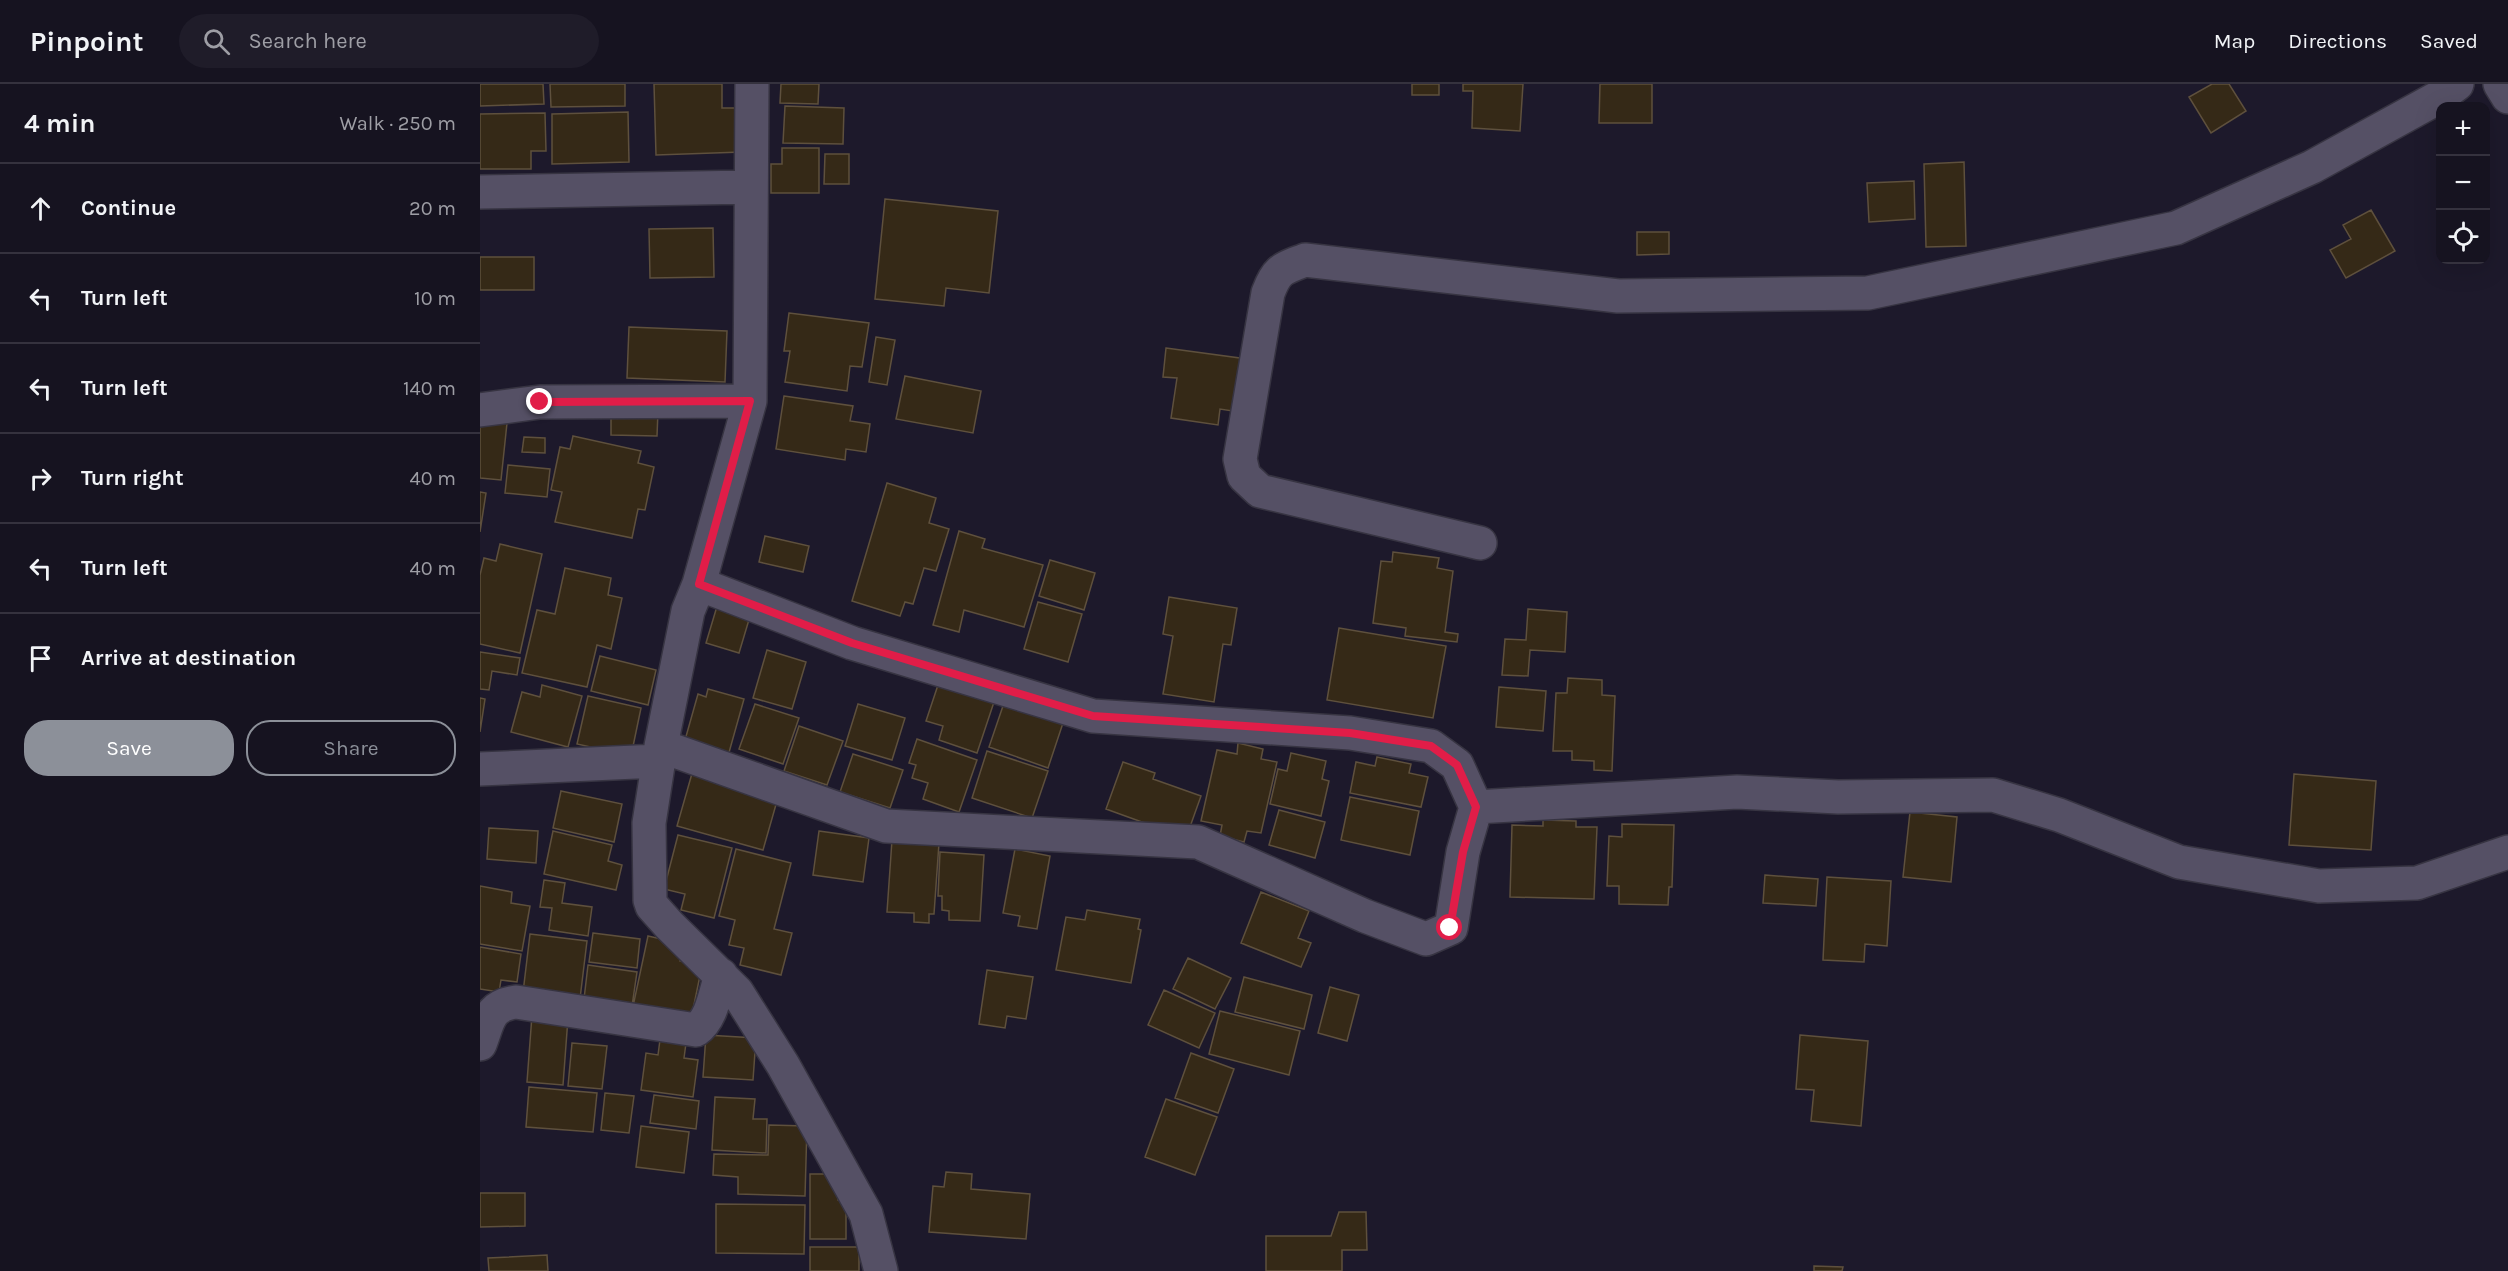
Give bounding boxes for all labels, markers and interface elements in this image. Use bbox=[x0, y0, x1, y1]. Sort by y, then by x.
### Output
search box bbox=[179, 14, 599, 68]
text: Pinpoint bbox=[30, 25, 143, 58]
icon: search bbox=[200, 25, 233, 58]
text: Search here bbox=[248, 28, 367, 54]
text: Map bbox=[2214, 29, 2255, 53]
text: Directions bbox=[2288, 29, 2387, 53]
text: Saved bbox=[2420, 29, 2478, 53]
map controls bbox=[2436, 102, 2490, 264]
button: + bbox=[2436, 102, 2490, 156]
text: 4 min bbox=[24, 108, 95, 139]
text: Walk · 250 m bbox=[340, 112, 456, 135]
button: − bbox=[2436, 156, 2490, 210]
icon: ahead bbox=[24, 192, 57, 225]
text: Continue bbox=[81, 195, 176, 221]
text: 20 m bbox=[409, 197, 456, 220]
button: locate bbox=[2436, 210, 2490, 264]
icon: left bbox=[24, 282, 57, 315]
text: Turn left bbox=[81, 285, 168, 311]
text: 10 m bbox=[414, 287, 456, 310]
icon: left bbox=[24, 372, 57, 405]
text: Turn left bbox=[81, 375, 168, 401]
text: 140 m bbox=[403, 377, 456, 400]
route end bbox=[526, 388, 552, 414]
icon: right bbox=[24, 462, 57, 495]
text: Turn right bbox=[81, 465, 184, 491]
text: 40 m bbox=[410, 467, 456, 490]
icon: left bbox=[24, 552, 57, 585]
text: Turn left bbox=[81, 555, 168, 581]
text: 40 m bbox=[410, 557, 456, 580]
icon: arrive bbox=[24, 642, 57, 675]
text: Arrive at destination bbox=[81, 645, 296, 671]
button: Save bbox=[24, 720, 234, 776]
button: Share bbox=[246, 720, 456, 776]
route start bbox=[1436, 914, 1462, 940]

